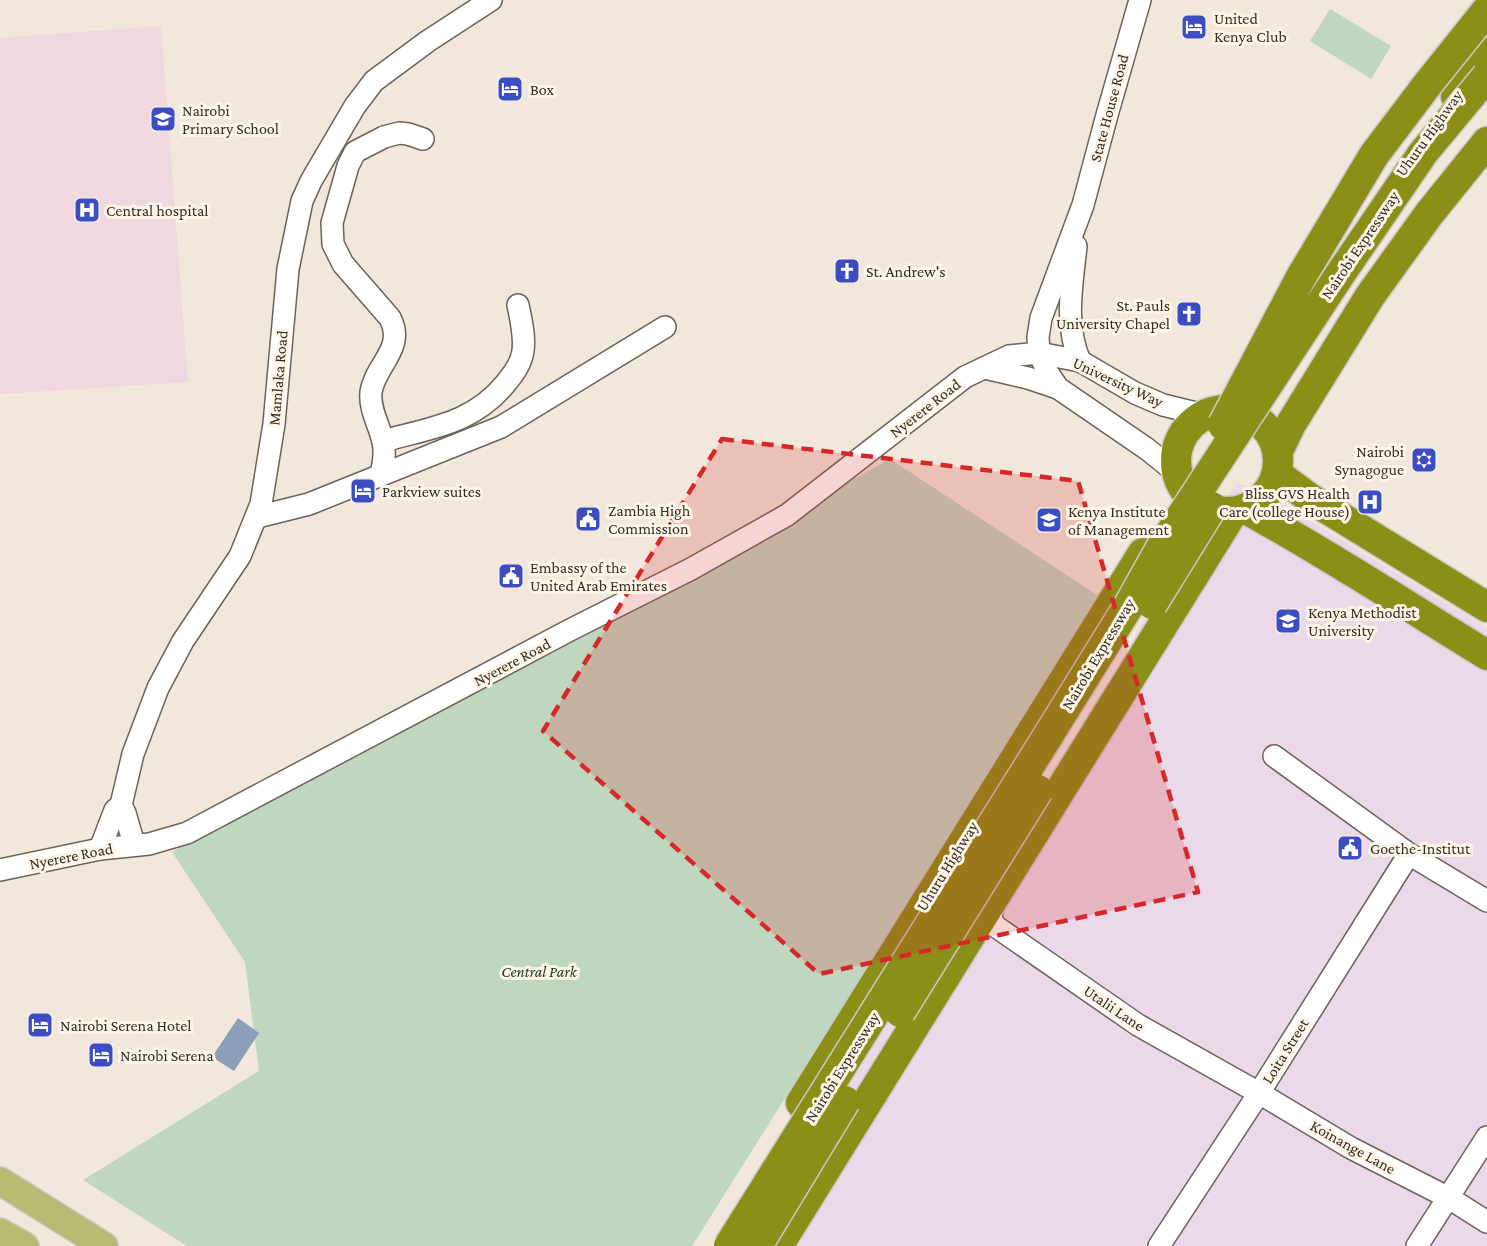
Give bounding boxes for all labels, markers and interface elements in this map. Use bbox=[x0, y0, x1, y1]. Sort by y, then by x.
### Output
place label: United Kenya Club bbox=[1214, 10, 1287, 46]
hotel icon: United Kenya Club bbox=[1179, 12, 1209, 42]
street label: State House Road bbox=[1086, 52, 1132, 164]
hotel icon: Box bbox=[495, 74, 525, 104]
place label: Box bbox=[530, 81, 555, 98]
street label: Uhuru Highway bbox=[1392, 86, 1467, 180]
place label: Nairobi Primary School bbox=[182, 102, 279, 138]
school or university icon: Nairobi Primary School bbox=[148, 104, 178, 134]
street label: Nairobi Expressway bbox=[1318, 187, 1404, 303]
hospital icon: Central hospital bbox=[72, 195, 102, 225]
place label: Central hospital bbox=[106, 202, 208, 220]
church icon: St. Andrew's bbox=[832, 256, 862, 286]
place label: St. Andrew's bbox=[866, 263, 946, 280]
place label: St. Pauls University Chapel bbox=[1056, 297, 1170, 333]
church icon: St. Pauls University Chapel bbox=[1174, 299, 1204, 329]
street label: Mamlaka Road bbox=[265, 329, 291, 426]
street label: University Way bbox=[1070, 354, 1166, 412]
street label: Nyerere Road bbox=[886, 375, 965, 442]
place label: Nairobi Synagogue bbox=[1334, 443, 1404, 479]
synagogue icon: Nairobi Synagogue bbox=[1409, 445, 1439, 475]
hotel icon: Parkview suites bbox=[348, 476, 378, 506]
place label: Parkview suites bbox=[382, 483, 481, 500]
place label: Bliss GVS Health Care (college House) bbox=[1219, 485, 1350, 521]
hospital icon: Bliss GVS Health Care (college House) bbox=[1355, 487, 1385, 517]
place label: Zambia High Commission bbox=[608, 502, 691, 537]
place label: Kenya Institute of Management bbox=[1068, 503, 1170, 539]
public building icon: Zambia High Commission bbox=[573, 504, 603, 534]
school or university icon: Kenya Institute of Management bbox=[1034, 505, 1064, 535]
place label: Embassy of the United Arab Emirates bbox=[530, 559, 667, 594]
public building icon: Embassy of the United Arab Emirates bbox=[496, 561, 526, 591]
street label: Nairobi Expressway bbox=[1058, 595, 1139, 713]
place label: Kenya Methodist University bbox=[1308, 604, 1417, 640]
school or university icon: Kenya Methodist University bbox=[1273, 606, 1303, 636]
street label: Nyerere Road bbox=[471, 634, 554, 690]
street label: Uhuru Highway bbox=[913, 818, 982, 914]
public building icon: Goethe-Institut bbox=[1335, 833, 1365, 863]
street label: Nyerere Road bbox=[28, 839, 115, 873]
place label: Goethe-Institut bbox=[1370, 840, 1471, 857]
park label: Central Park bbox=[501, 963, 578, 980]
street label: Utalii Lane bbox=[1080, 982, 1148, 1034]
street label: Nairobi Expressway bbox=[801, 1008, 884, 1126]
hotel icon: Nairobi Serena Hotel bbox=[25, 1010, 55, 1040]
street label: Loita Street bbox=[1258, 1015, 1312, 1087]
place label: Nairobi Serena Hotel bbox=[60, 1017, 191, 1034]
hotel icon: Nairobi Serena bbox=[86, 1040, 116, 1070]
place label: Nairobi Serena bbox=[120, 1047, 214, 1064]
street label: Koinange Lane bbox=[1307, 1117, 1398, 1178]

